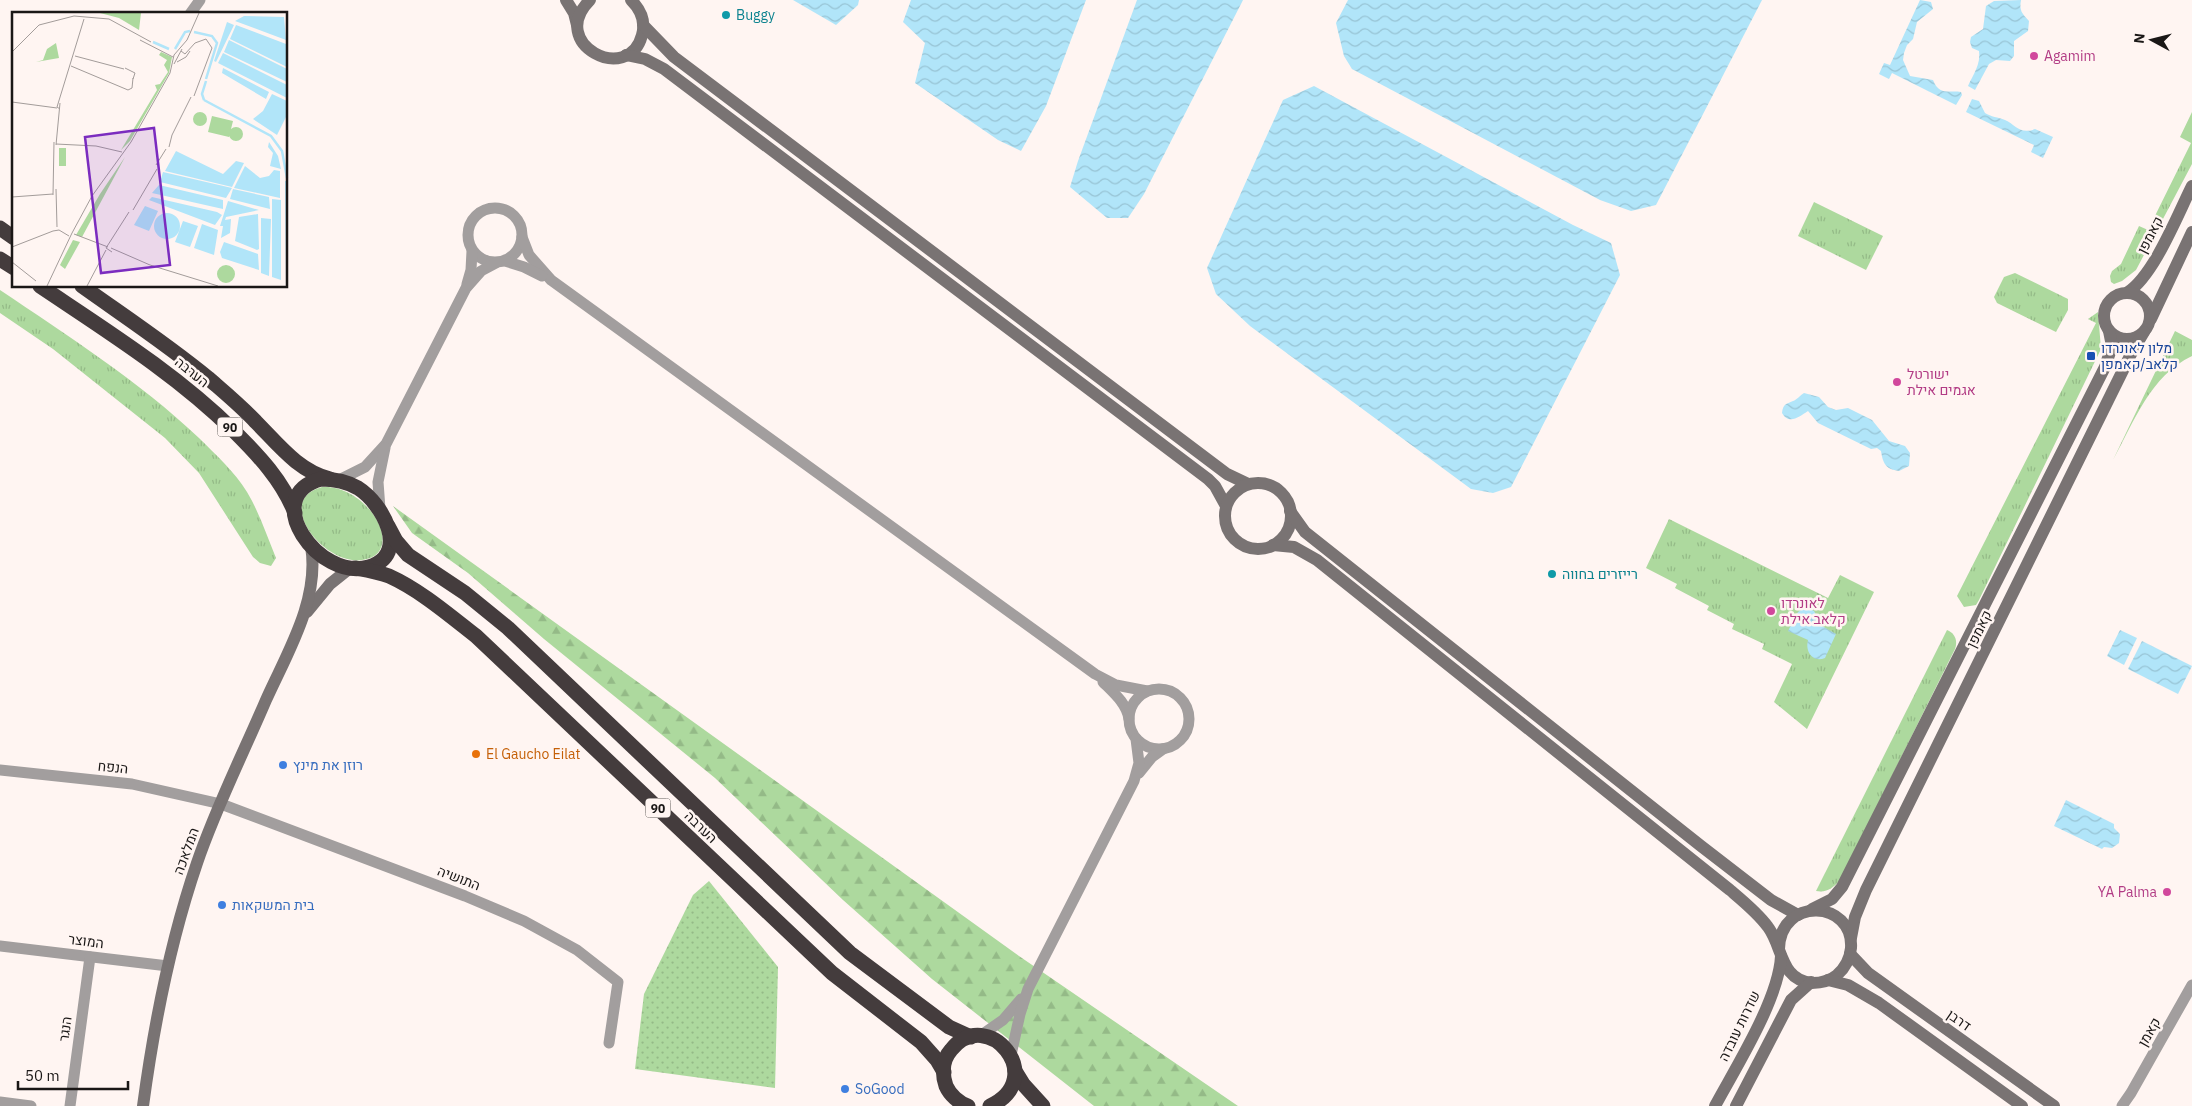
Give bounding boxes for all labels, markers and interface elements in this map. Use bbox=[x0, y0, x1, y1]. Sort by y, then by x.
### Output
place label: Buggy bbox=[736, 6, 775, 24]
marker: Buggy bbox=[720, 9, 732, 21]
inset map bbox=[12, 12, 288, 288]
north arrow bbox=[2127, 15, 2177, 65]
text: N bbox=[2130, 32, 2149, 45]
place label: Agamim bbox=[2044, 47, 2096, 65]
marker: Agamim bbox=[2028, 50, 2040, 62]
street label: קאמפן bbox=[2133, 213, 2167, 257]
place label: מלון לאונרדו קלאב/קאמפן bbox=[2101, 339, 2178, 373]
marker: מלון לאונרדו קלאב/קאמפן bbox=[2085, 350, 2097, 362]
street label: הערבה bbox=[171, 353, 213, 391]
place label: ישורטל אגמים אילת bbox=[1907, 365, 1976, 399]
marker: ישורטל אגמים אילת bbox=[1891, 376, 1903, 388]
road number: 90 bbox=[218, 418, 242, 437]
place label: רייזרים בחווה bbox=[1562, 565, 1638, 583]
marker: רייזרים בחווה bbox=[1546, 568, 1558, 580]
place label: לאונרדו קלאב אילת bbox=[1781, 594, 1846, 628]
marker: לאונרדו קלאב אילת bbox=[1765, 605, 1777, 617]
street label: קאמפן bbox=[1962, 607, 1996, 651]
place label: El Gaucho Eilat bbox=[486, 745, 581, 763]
marker: El Gaucho Eilat bbox=[470, 748, 482, 760]
street label: הנפח bbox=[97, 756, 129, 778]
place label: רוזן את מינץ bbox=[293, 756, 363, 774]
marker: רוזן את מינץ bbox=[277, 759, 289, 771]
road number: 90 bbox=[646, 798, 670, 818]
street label: הערבה bbox=[681, 807, 721, 847]
street label: המלאכה bbox=[169, 825, 203, 877]
street label: התושיה bbox=[435, 862, 483, 894]
place label: YA Palma bbox=[2098, 883, 2158, 901]
marker: YA Palma bbox=[2161, 886, 2173, 898]
place label: בית המשקאות bbox=[232, 896, 315, 914]
marker: בית המשקאות bbox=[216, 899, 228, 911]
street label: המוצר bbox=[67, 930, 105, 952]
street label: שדרות עובדה bbox=[1714, 988, 1764, 1064]
street label: דרבן bbox=[1943, 1005, 1975, 1035]
street label: קאמן bbox=[2134, 1014, 2164, 1050]
street label: הנגר bbox=[54, 1015, 76, 1043]
scale bar bbox=[18, 1058, 128, 1090]
text: 50 m bbox=[25, 1066, 60, 1085]
place label: SoGood bbox=[855, 1080, 905, 1098]
marker: SoGood bbox=[839, 1083, 851, 1095]

